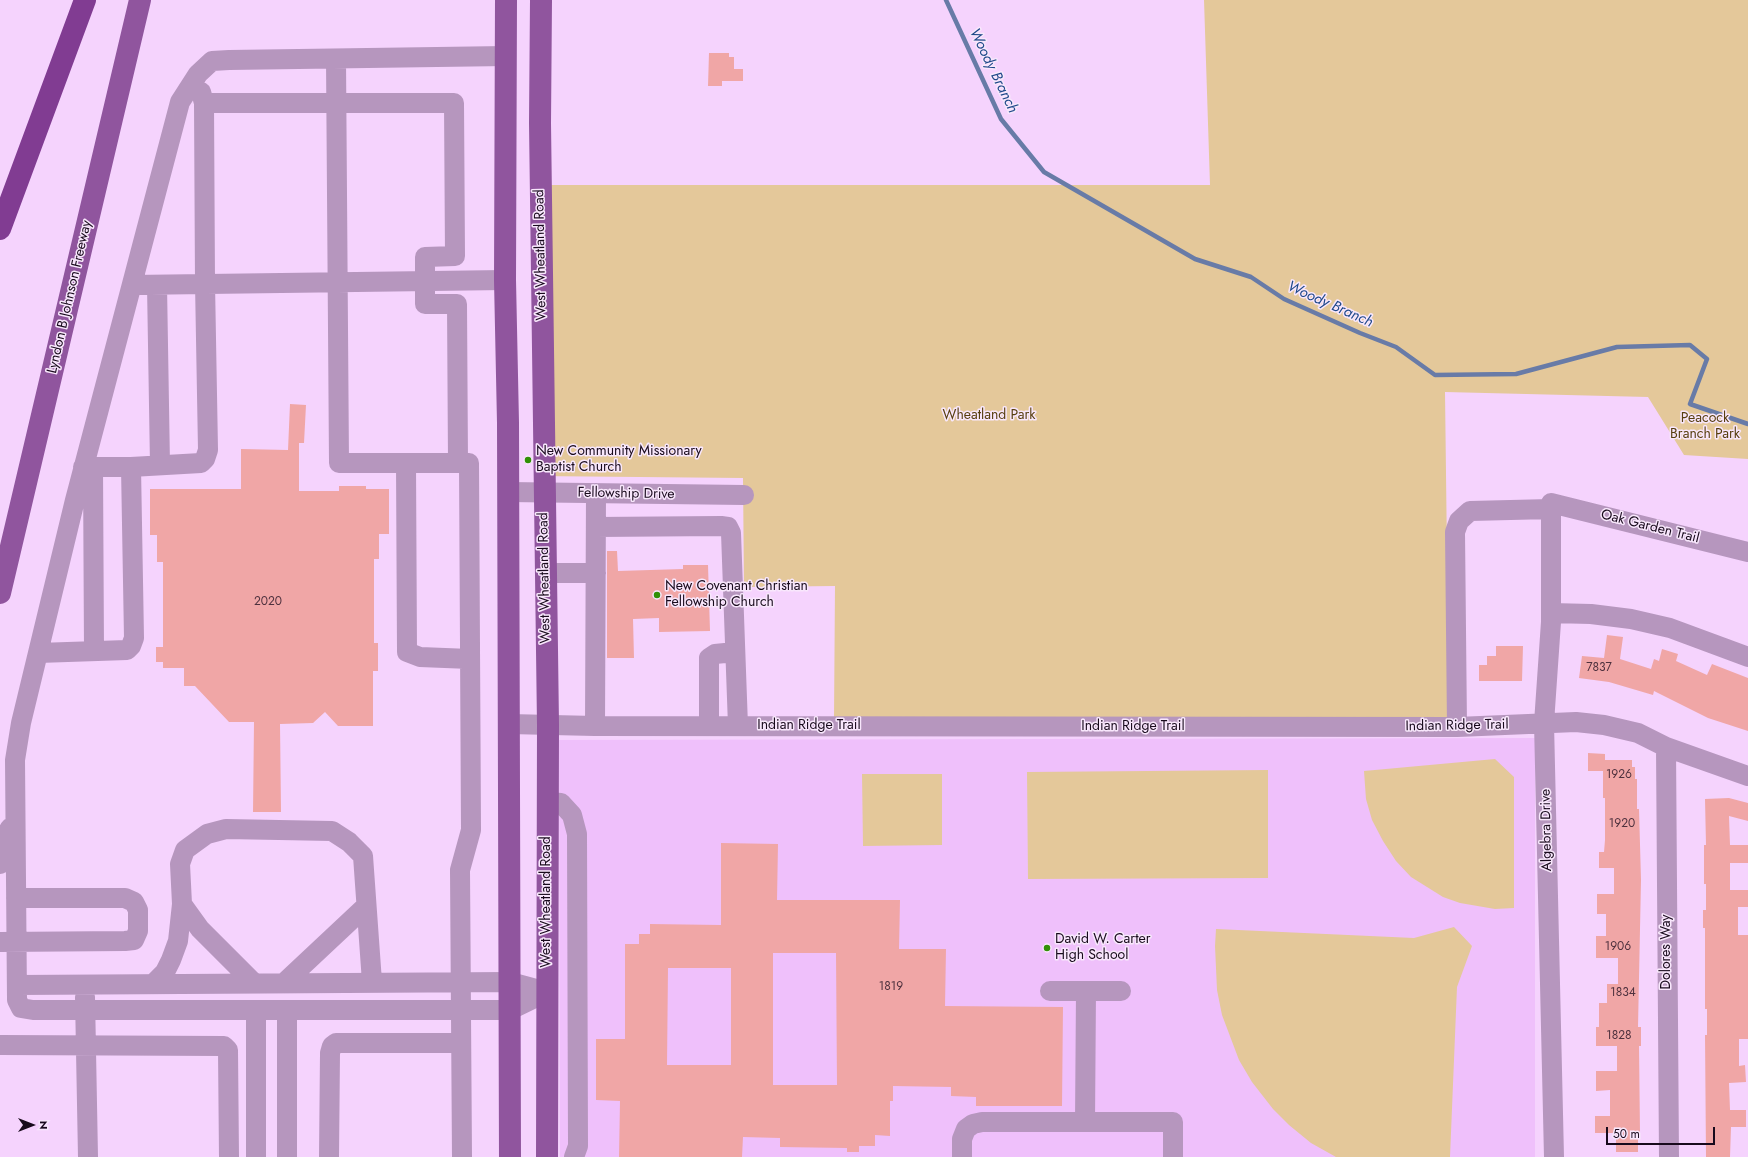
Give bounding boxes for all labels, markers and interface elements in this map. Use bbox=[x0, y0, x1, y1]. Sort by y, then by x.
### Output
water label: Woody Branch bbox=[965, 26, 1021, 116]
street label: West Wheatland Road bbox=[531, 189, 551, 321]
street label: Lyndon B Johnson Freeway bbox=[44, 219, 96, 375]
water label: Woody Branch bbox=[1284, 278, 1376, 332]
park label: Wheatland Park bbox=[943, 408, 1035, 424]
park label: Peacock Branch Park bbox=[1670, 411, 1740, 444]
place label: New Community Missionary Baptist Church bbox=[536, 444, 702, 476]
marker: New Community Missionary Baptist Church bbox=[523, 455, 533, 465]
street label: Fellowship Drive bbox=[577, 485, 675, 503]
street label: Oak Garden Trail bbox=[1599, 507, 1701, 547]
street label: West Wheatland Road bbox=[535, 512, 555, 644]
place label: New Covenant Christian Fellowship Church bbox=[665, 579, 808, 612]
marker: New Covenant Christian Fellowship Church bbox=[652, 590, 662, 600]
house number: 2020 bbox=[254, 595, 282, 609]
house number: 7837 bbox=[1586, 661, 1612, 675]
street label: Indian Ridge Trail bbox=[1405, 717, 1509, 735]
street label: Indian Ridge Trail bbox=[757, 718, 861, 734]
street label: Indian Ridge Trail bbox=[1081, 719, 1185, 735]
house number: 1926 bbox=[1606, 768, 1632, 782]
street label: Algebra Drive bbox=[1538, 789, 1556, 871]
house number: 1920 bbox=[1609, 817, 1635, 831]
street label: West Wheatland Road bbox=[539, 836, 555, 968]
street label: Dolores Way bbox=[1659, 915, 1675, 989]
place label: David W. Carter High School bbox=[1055, 932, 1151, 964]
house number: 1906 bbox=[1605, 940, 1631, 954]
marker: David W. Carter High School bbox=[1042, 943, 1052, 953]
house number: 1819 bbox=[879, 980, 903, 994]
house number: 1834 bbox=[1610, 986, 1636, 1000]
house number: 1828 bbox=[1606, 1029, 1632, 1043]
north arrow bbox=[12, 1105, 52, 1145]
scale bar bbox=[1608, 1119, 1717, 1145]
text: N bbox=[36, 1121, 52, 1129]
text: 50 m bbox=[1613, 1125, 1640, 1143]

